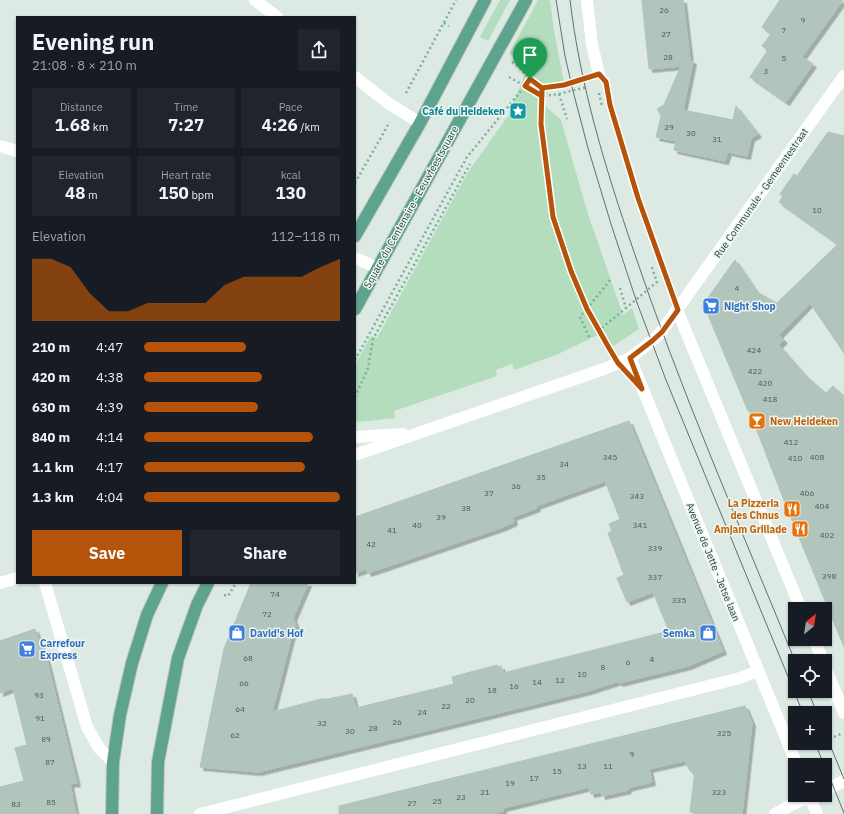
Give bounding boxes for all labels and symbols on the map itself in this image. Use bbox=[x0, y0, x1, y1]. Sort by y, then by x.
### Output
house number: 26 bbox=[659, 5, 669, 15]
house number: 9 bbox=[801, 15, 806, 25]
house number: 7 bbox=[782, 25, 787, 35]
house number: 27 bbox=[661, 29, 671, 39]
pin bbox=[513, 38, 547, 79]
house number: 28 bbox=[663, 52, 673, 62]
house number: 5 bbox=[782, 53, 787, 63]
house number: 3 bbox=[764, 66, 769, 76]
place icon: Café du Heideken bbox=[508, 101, 528, 121]
place label: Café du Heideken bbox=[422, 105, 505, 118]
house number: 29 bbox=[664, 122, 674, 132]
street label: Square du Centenaire - Eeuwfeestsquare bbox=[361, 123, 461, 290]
street label: Rue Communale - Gemeentestraat bbox=[711, 125, 811, 261]
house number: 30 bbox=[686, 128, 696, 138]
house number: 31 bbox=[712, 134, 722, 144]
house number: 10 bbox=[812, 205, 822, 215]
house number: 4 bbox=[735, 283, 740, 293]
supermarket icon: Night Shop bbox=[701, 296, 721, 316]
place label: Night Shop bbox=[724, 300, 776, 313]
house number: 424 bbox=[747, 345, 761, 355]
house number: 422 bbox=[748, 366, 762, 376]
house number: 420 bbox=[758, 378, 772, 388]
house number: 418 bbox=[763, 394, 777, 404]
bar icon: New Heideken bbox=[747, 411, 767, 431]
place label: New Heideken bbox=[770, 415, 838, 428]
house number: 412 bbox=[784, 437, 798, 447]
house number: 345 bbox=[603, 452, 617, 462]
house number: 408 bbox=[810, 452, 824, 462]
house number: 410 bbox=[788, 453, 802, 463]
house number: 34 bbox=[559, 459, 569, 469]
house number: 35 bbox=[536, 472, 546, 482]
house number: 36 bbox=[511, 481, 521, 491]
house number: 37 bbox=[484, 488, 494, 498]
house number: 406 bbox=[800, 488, 814, 498]
house number: 343 bbox=[630, 491, 644, 501]
place label: La Pizzeria des Chnus bbox=[728, 497, 779, 522]
restaurant icon: La Pizzeria des Chnus bbox=[782, 499, 802, 519]
street label: Avenue de Jette - Jetse laan bbox=[683, 501, 743, 623]
house number: 404 bbox=[815, 501, 829, 511]
house number: 38 bbox=[461, 503, 471, 513]
house number: 39 bbox=[436, 512, 446, 522]
restaurant icon: Amjam Grillade bbox=[790, 519, 810, 539]
house number: 40 bbox=[412, 520, 422, 530]
house number: 341 bbox=[633, 520, 647, 530]
place label: Amjam Grillade bbox=[714, 523, 787, 536]
house number: 41 bbox=[387, 525, 397, 535]
house number: 402 bbox=[820, 530, 834, 540]
house number: 42 bbox=[366, 539, 376, 549]
house number: 339 bbox=[648, 543, 662, 553]
house number: 398 bbox=[822, 571, 836, 581]
house number: 337 bbox=[648, 572, 662, 582]
house number: 74 bbox=[270, 589, 280, 599]
house number: 335 bbox=[672, 595, 686, 605]
north arrow bbox=[788, 602, 832, 646]
house number: 72 bbox=[262, 609, 272, 619]
shop icon: David's Hof bbox=[227, 623, 247, 643]
shop icon: Semka bbox=[698, 623, 718, 643]
place label: David's Hof bbox=[250, 627, 304, 640]
place label: Semka bbox=[663, 627, 695, 640]
place label: Carrefour Express bbox=[40, 637, 85, 662]
supermarket icon: Carrefour Express bbox=[17, 639, 37, 659]
house number: 68 bbox=[243, 653, 253, 663]
house number: 4 bbox=[650, 654, 655, 664]
house number: 6 bbox=[626, 657, 631, 667]
house number: 8 bbox=[601, 662, 606, 672]
house number: 10 bbox=[577, 669, 587, 679]
house number: 12 bbox=[555, 675, 565, 685]
house number: 14 bbox=[532, 677, 542, 687]
house number: 66 bbox=[239, 678, 249, 688]
house number: 16 bbox=[509, 681, 519, 691]
house number: 18 bbox=[487, 685, 497, 695]
house number: 93 bbox=[34, 690, 44, 700]
house number: 20 bbox=[465, 695, 475, 705]
house number: 22 bbox=[441, 701, 451, 711]
house number: 64 bbox=[235, 704, 245, 714]
house number: 24 bbox=[417, 707, 427, 717]
house number: 91 bbox=[35, 713, 45, 723]
house number: 26 bbox=[392, 717, 402, 727]
house number: 32 bbox=[317, 718, 327, 728]
house number: 28 bbox=[368, 723, 378, 733]
house number: 30 bbox=[345, 726, 355, 736]
house number: 325 bbox=[717, 728, 731, 738]
house number: 62 bbox=[230, 730, 240, 740]
house number: 89 bbox=[41, 734, 51, 744]
house number: 9 bbox=[630, 749, 635, 759]
house number: 87 bbox=[45, 757, 55, 767]
house number: 13 bbox=[577, 761, 587, 771]
house number: 11 bbox=[603, 761, 613, 771]
house number: 15 bbox=[552, 766, 562, 776]
house number: 17 bbox=[529, 773, 539, 783]
house number: 19 bbox=[505, 778, 515, 788]
house number: 21 bbox=[480, 787, 490, 797]
house number: 323 bbox=[712, 787, 726, 797]
house number: 23 bbox=[456, 792, 466, 802]
house number: 25 bbox=[432, 796, 442, 806]
house number: 85 bbox=[46, 797, 56, 807]
house number: 27 bbox=[407, 798, 417, 808]
house number: 83 bbox=[11, 799, 21, 809]

